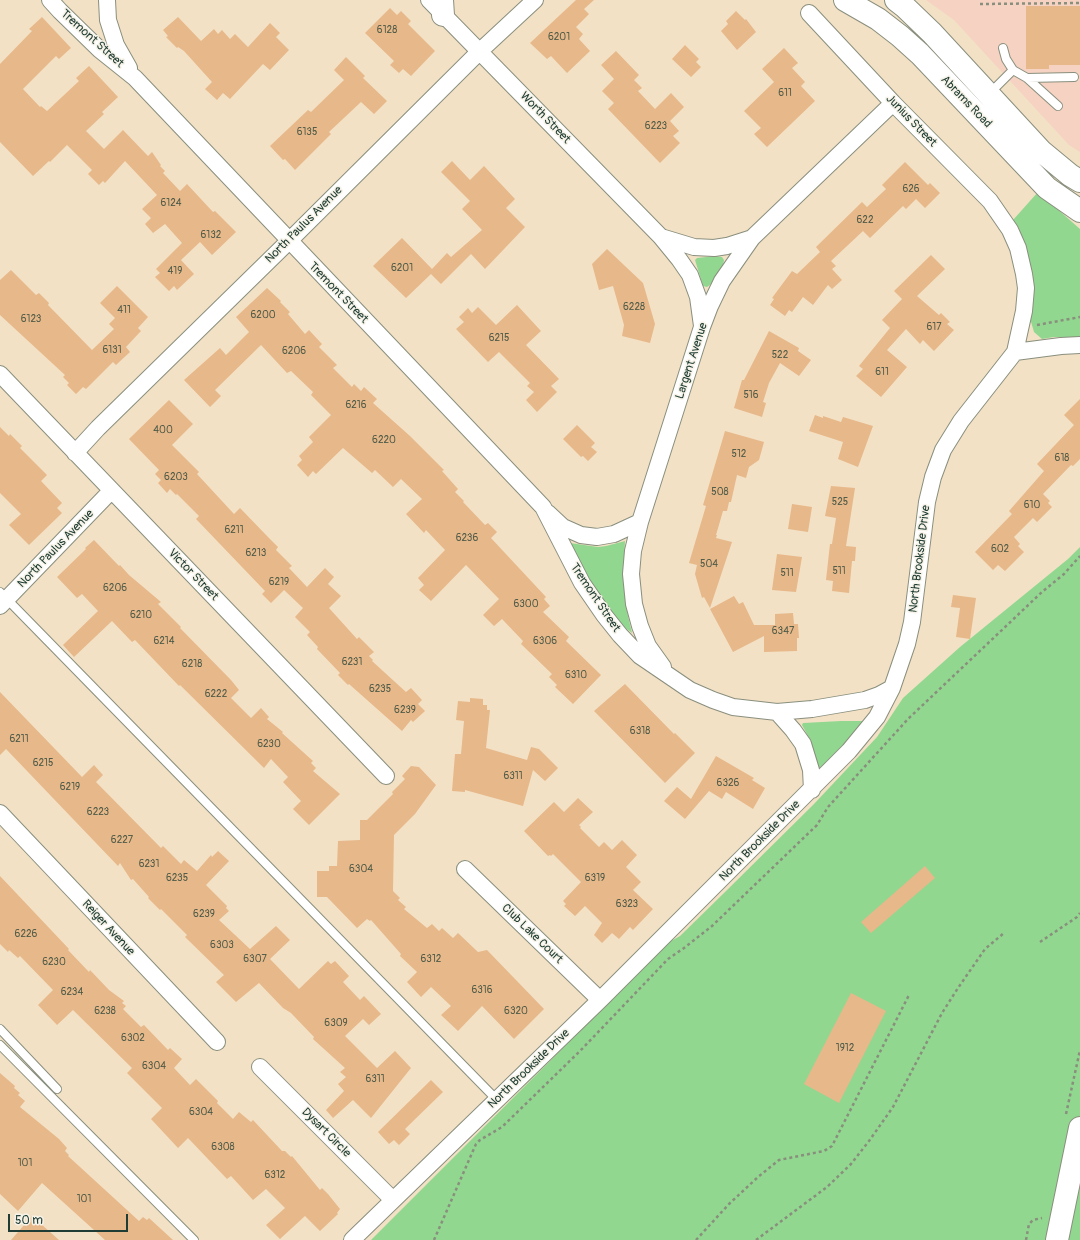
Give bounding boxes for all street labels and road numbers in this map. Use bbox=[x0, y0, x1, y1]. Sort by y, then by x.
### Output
street label: Tremont Street bbox=[58, 7, 126, 71]
street label: Abrams Road bbox=[938, 73, 994, 131]
street label: Worth Street bbox=[517, 89, 573, 147]
street label: Junius Street bbox=[882, 92, 940, 150]
street label: North Paulus Avenue bbox=[262, 183, 346, 267]
street label: Tremont Street bbox=[305, 259, 371, 327]
street label: Largent Avenue bbox=[673, 321, 711, 401]
street label: North Brookside Drive bbox=[906, 504, 934, 614]
street label: North Paulus Avenue bbox=[15, 507, 97, 591]
street label: Victor Street bbox=[165, 546, 221, 604]
street label: Tremont Street bbox=[567, 561, 623, 635]
street label: North Brookside Drive bbox=[717, 798, 803, 884]
street label: Reiger Avenue bbox=[79, 897, 137, 959]
street label: Club Lake Court bbox=[498, 901, 566, 967]
street label: North Brookside Drive bbox=[485, 1026, 573, 1112]
street label: Dysart Circle bbox=[298, 1105, 354, 1161]

